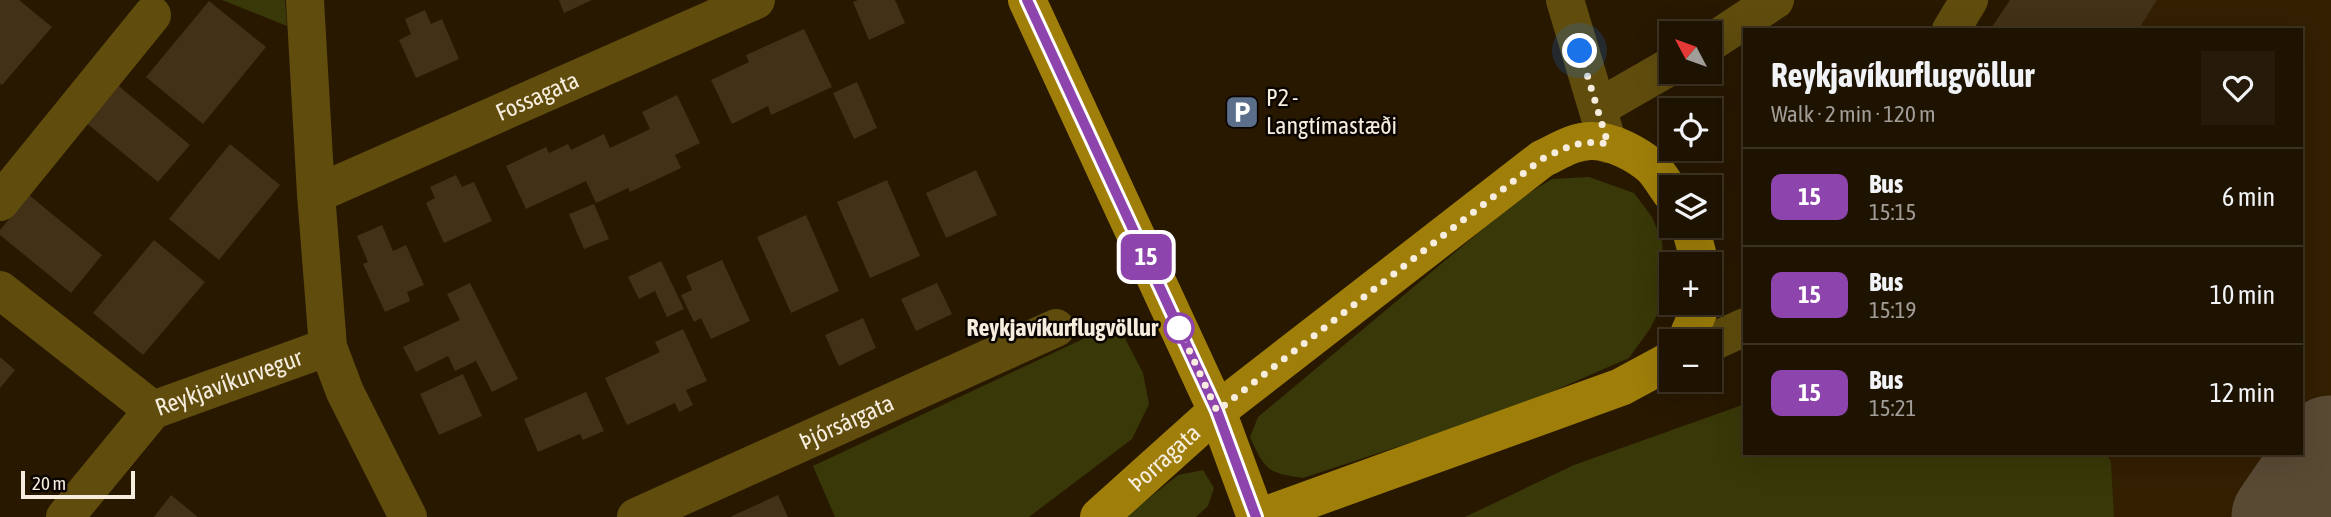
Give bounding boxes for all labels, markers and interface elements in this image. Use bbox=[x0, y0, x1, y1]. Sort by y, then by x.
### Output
north arrow bbox=[1659, 21, 1722, 84]
map controls bbox=[1659, 21, 1722, 392]
your location bbox=[1562, 33, 1597, 68]
button: heart bbox=[2201, 51, 2275, 125]
text: Reykjavíkurflugvöllur bbox=[1771, 56, 2034, 94]
street label: Fossagata bbox=[492, 66, 583, 126]
place label: P2 - Langtímastæði bbox=[1266, 84, 1397, 139]
parking icon: P2 - Langtímastæði bbox=[1223, 93, 1261, 131]
button: locate bbox=[1659, 98, 1722, 161]
text: Walk · 2 min · 120 m bbox=[1771, 101, 1935, 127]
text: Bus bbox=[1869, 169, 1903, 199]
button: layers bbox=[1659, 175, 1722, 238]
text: 6 min bbox=[2222, 182, 2275, 212]
text: 15 bbox=[1798, 183, 1821, 210]
text: 15:15 bbox=[1869, 199, 1916, 225]
line badge: 15 bbox=[1114, 234, 1178, 280]
text: 15 bbox=[1135, 243, 1157, 270]
button: + bbox=[1659, 252, 1722, 315]
text: Bus bbox=[1869, 267, 1903, 297]
text: 10 min bbox=[2210, 280, 2275, 310]
text: 15 bbox=[1798, 281, 1821, 308]
text: 15:19 bbox=[1869, 297, 1916, 323]
marker: Reykjavíkurflugvöllur bbox=[1164, 313, 1194, 343]
place label: Reykjavíkurflugvöllur bbox=[967, 314, 1159, 341]
button: − bbox=[1659, 329, 1722, 392]
street label: Reykjavíkurvegur bbox=[152, 343, 307, 421]
text: Bus bbox=[1869, 365, 1903, 395]
text: 12 min bbox=[2210, 378, 2275, 408]
text: 15 bbox=[1798, 379, 1821, 406]
street label: Þjórsárgata bbox=[795, 389, 898, 455]
text: 15:21 bbox=[1869, 395, 1916, 421]
street label: Þorragata bbox=[1123, 419, 1205, 497]
scale bar bbox=[21, 468, 135, 500]
text: 20 m bbox=[32, 472, 66, 494]

